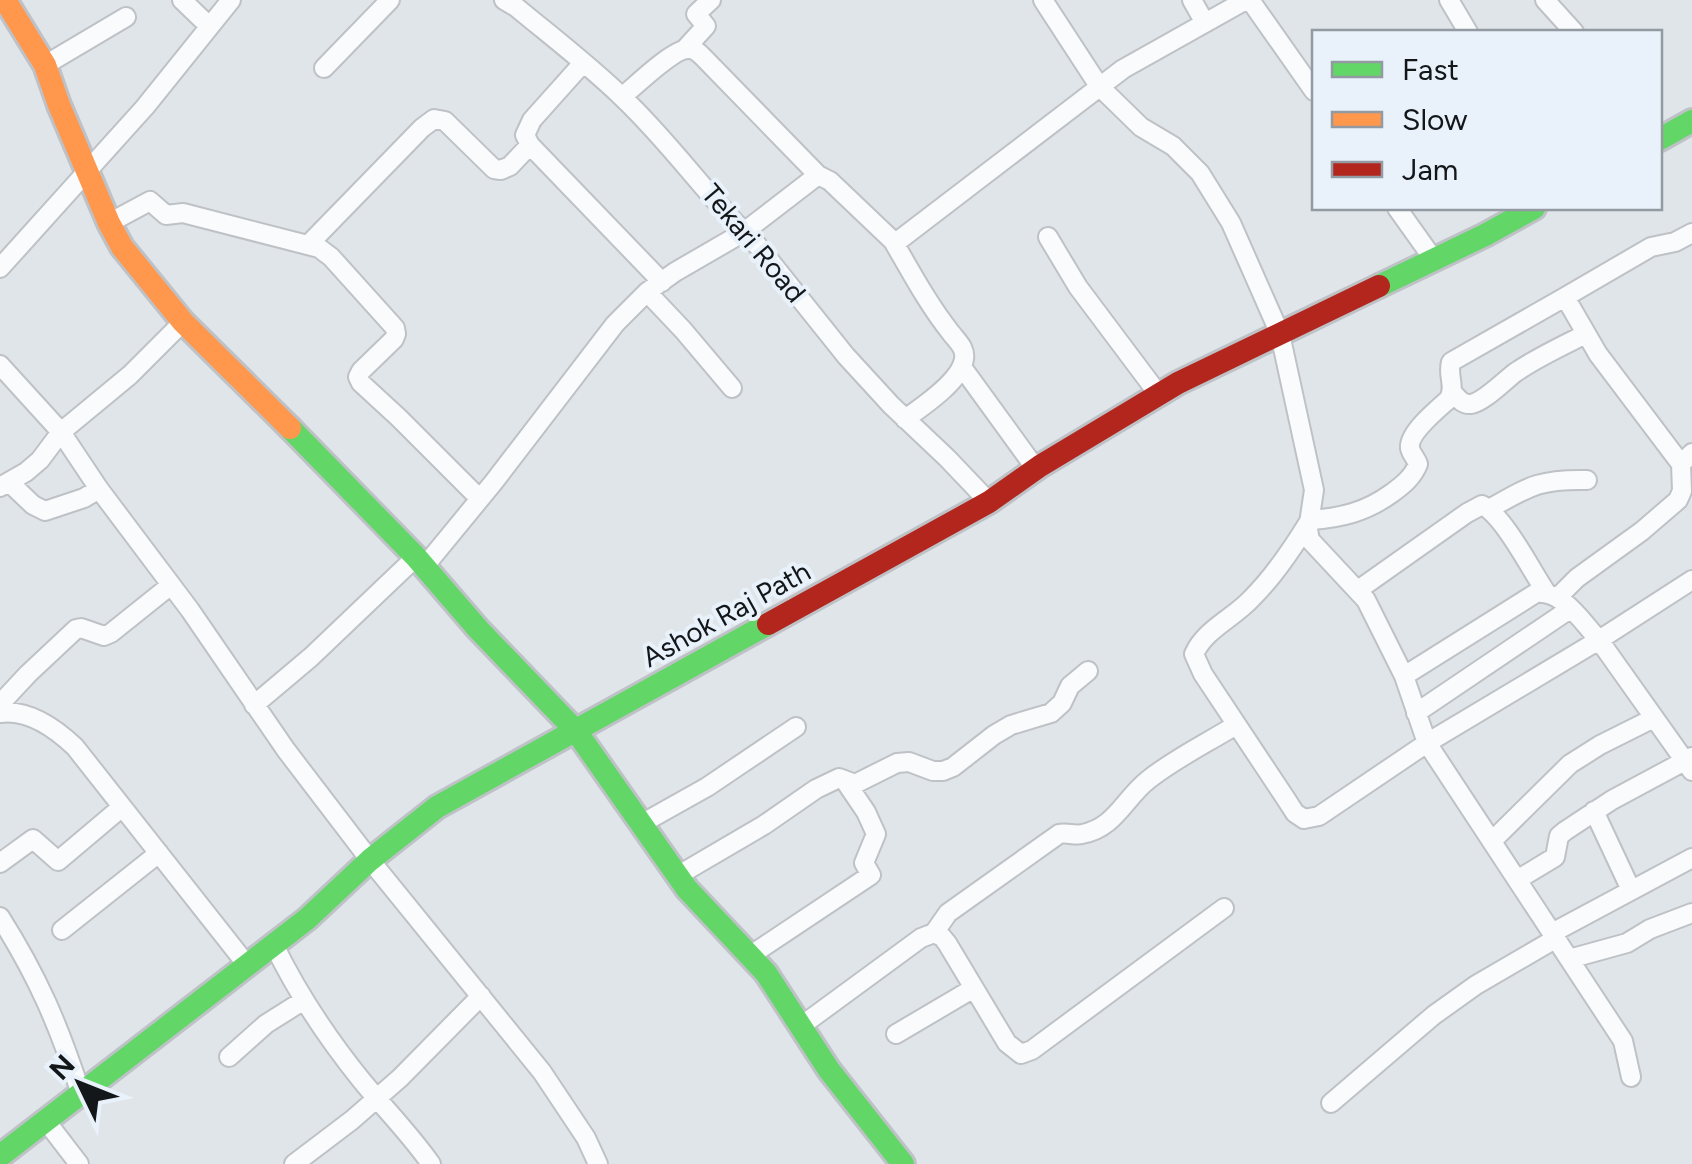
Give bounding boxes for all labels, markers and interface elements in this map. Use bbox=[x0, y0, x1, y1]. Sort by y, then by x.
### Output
legend bbox=[1312, 30, 1662, 210]
text: Fast bbox=[1402, 51, 1459, 88]
text: Slow bbox=[1402, 101, 1468, 138]
text: Jam bbox=[1402, 151, 1458, 188]
street label: Tekari Road bbox=[695, 177, 813, 309]
street label: Ashok Raj Path bbox=[636, 554, 816, 674]
north arrow bbox=[30, 1034, 130, 1134]
text: N bbox=[42, 1047, 82, 1086]

